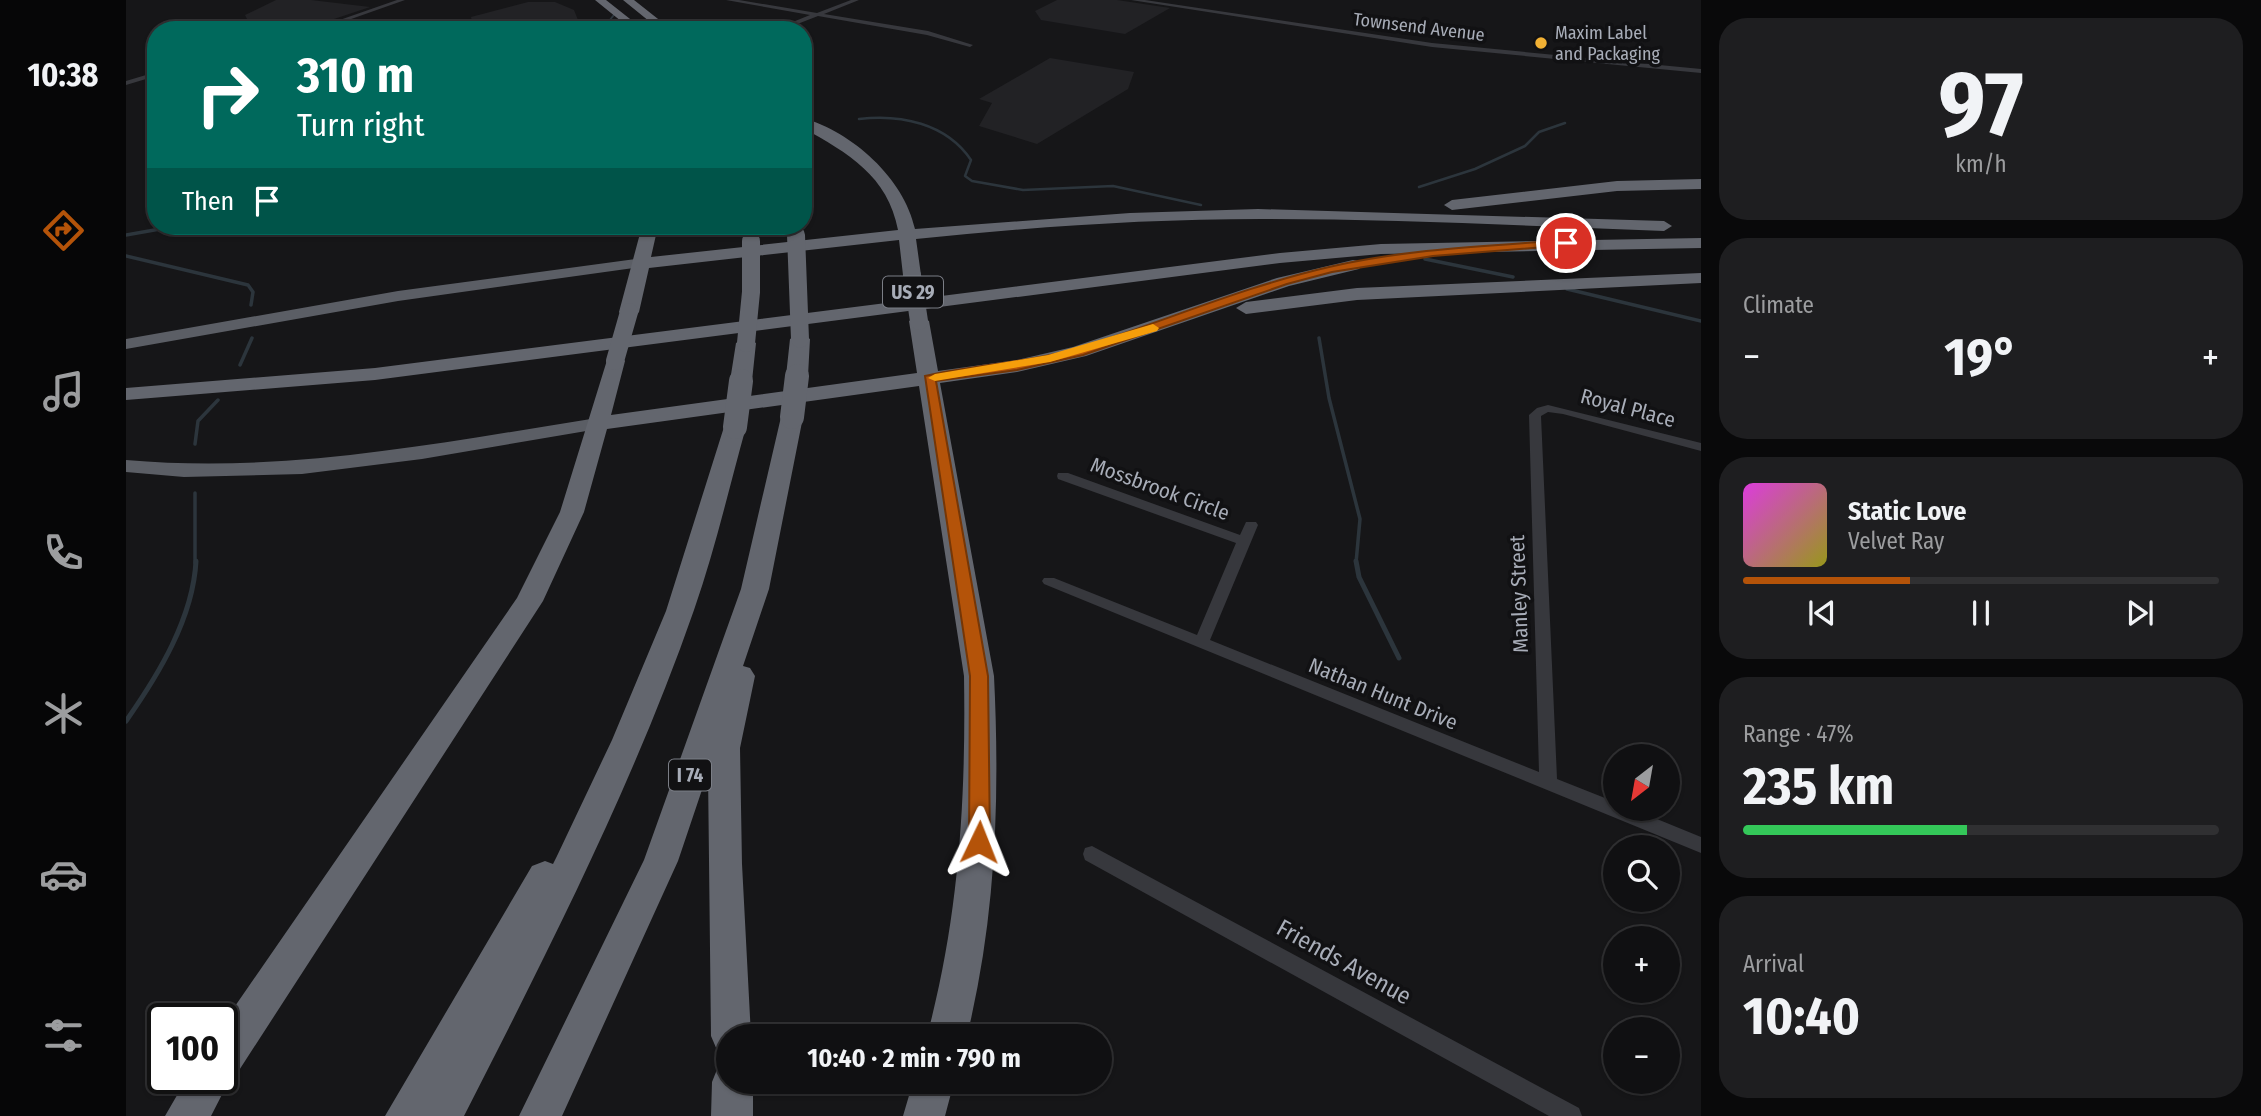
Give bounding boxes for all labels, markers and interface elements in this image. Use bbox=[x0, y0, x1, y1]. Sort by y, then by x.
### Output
street label: Townsend Avenue bbox=[1352, 8, 1486, 46]
place label: Maxim Label and Packaging bbox=[1555, 22, 1660, 65]
marker: Maxim Label and Packaging bbox=[1533, 35, 1549, 51]
text: 310 m bbox=[297, 46, 414, 105]
icon: right bbox=[182, 49, 273, 140]
text: 97 bbox=[1939, 50, 2023, 159]
text: 10:38 bbox=[28, 56, 98, 94]
text: Turn right bbox=[297, 106, 424, 144]
text: km/h bbox=[1955, 150, 2007, 178]
icon: arrive bbox=[248, 182, 286, 220]
text: Then bbox=[182, 186, 234, 217]
icon: directions bbox=[39, 206, 88, 255]
pin bbox=[1536, 213, 1596, 273]
icon: arrive bbox=[1547, 224, 1585, 262]
road number: US 29 bbox=[883, 276, 943, 308]
text: Climate bbox=[1743, 291, 1814, 319]
text: 19° bbox=[1944, 326, 2018, 389]
text: − bbox=[1743, 334, 1760, 380]
text: + bbox=[2202, 334, 2219, 380]
icon: music bbox=[39, 367, 88, 416]
street label: Royal Place bbox=[1578, 383, 1678, 433]
street label: Mossbrook Circle bbox=[1087, 452, 1233, 526]
text: Static Love bbox=[1848, 496, 1966, 527]
text: Velvet Ray bbox=[1848, 527, 1944, 555]
icon: phone bbox=[39, 528, 88, 577]
street label: Manley Street bbox=[1504, 534, 1534, 653]
icon: previous bbox=[1803, 594, 1841, 632]
icon: pause bbox=[1962, 594, 2000, 632]
icon: next bbox=[2121, 594, 2159, 632]
street label: Nathan Hunt Drive bbox=[1305, 652, 1461, 736]
icon: climate bbox=[39, 689, 88, 738]
text: Range · 47% bbox=[1743, 720, 1854, 748]
north arrow bbox=[1603, 744, 1680, 821]
map controls bbox=[1603, 744, 1680, 1094]
text: 235 km bbox=[1743, 755, 1894, 818]
road number: I 74 bbox=[669, 760, 711, 790]
position arrow bbox=[942, 805, 1016, 879]
button: search bbox=[1603, 835, 1680, 912]
icon: car bbox=[39, 850, 88, 899]
street label: Friends Avenue bbox=[1272, 914, 1416, 1010]
button: + bbox=[1603, 926, 1680, 1003]
text: Arrival bbox=[1743, 950, 1804, 978]
text: 10:40 bbox=[1743, 985, 1860, 1048]
speed limit sign: 100 bbox=[147, 1003, 238, 1094]
icon: filters bbox=[39, 1011, 88, 1060]
button: − bbox=[1603, 1017, 1680, 1094]
text: 10:40 · 2 min · 790 m bbox=[807, 1043, 1021, 1074]

